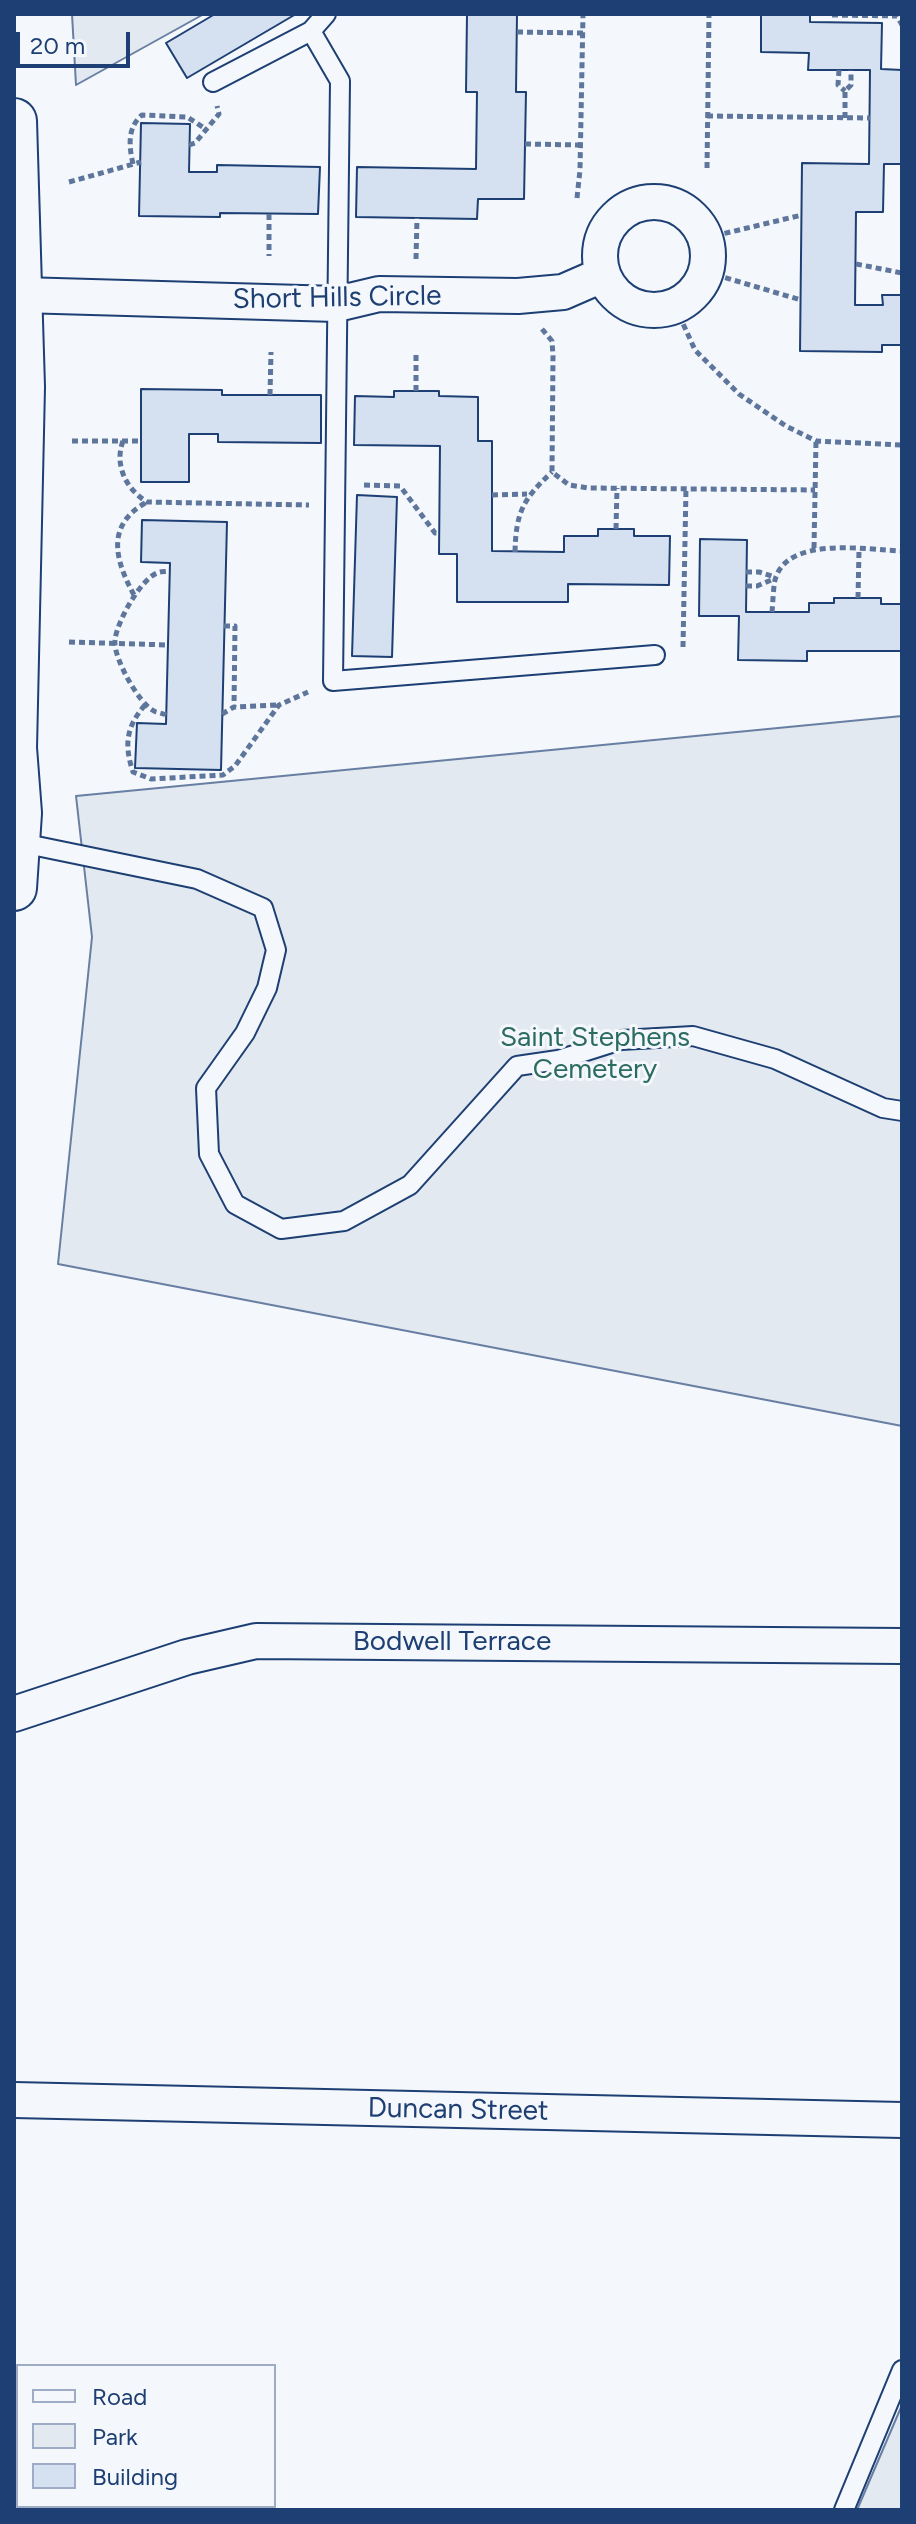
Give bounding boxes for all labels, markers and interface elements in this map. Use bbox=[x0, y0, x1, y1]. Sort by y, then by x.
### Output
scale bar bbox=[20, 16, 134, 66]
text: 20 m bbox=[30, 31, 85, 60]
street label: Short Hills Circle bbox=[232, 279, 442, 317]
park label: Saint Stephens Cemetery bbox=[500, 1021, 690, 1087]
street label: Bodwell Terrace bbox=[353, 1625, 551, 1659]
street label: Duncan Street bbox=[367, 2092, 549, 2128]
legend bbox=[16, 2364, 276, 2508]
text: Road bbox=[92, 2382, 147, 2411]
text: Park bbox=[92, 2422, 138, 2451]
text: Building bbox=[92, 2462, 178, 2491]

